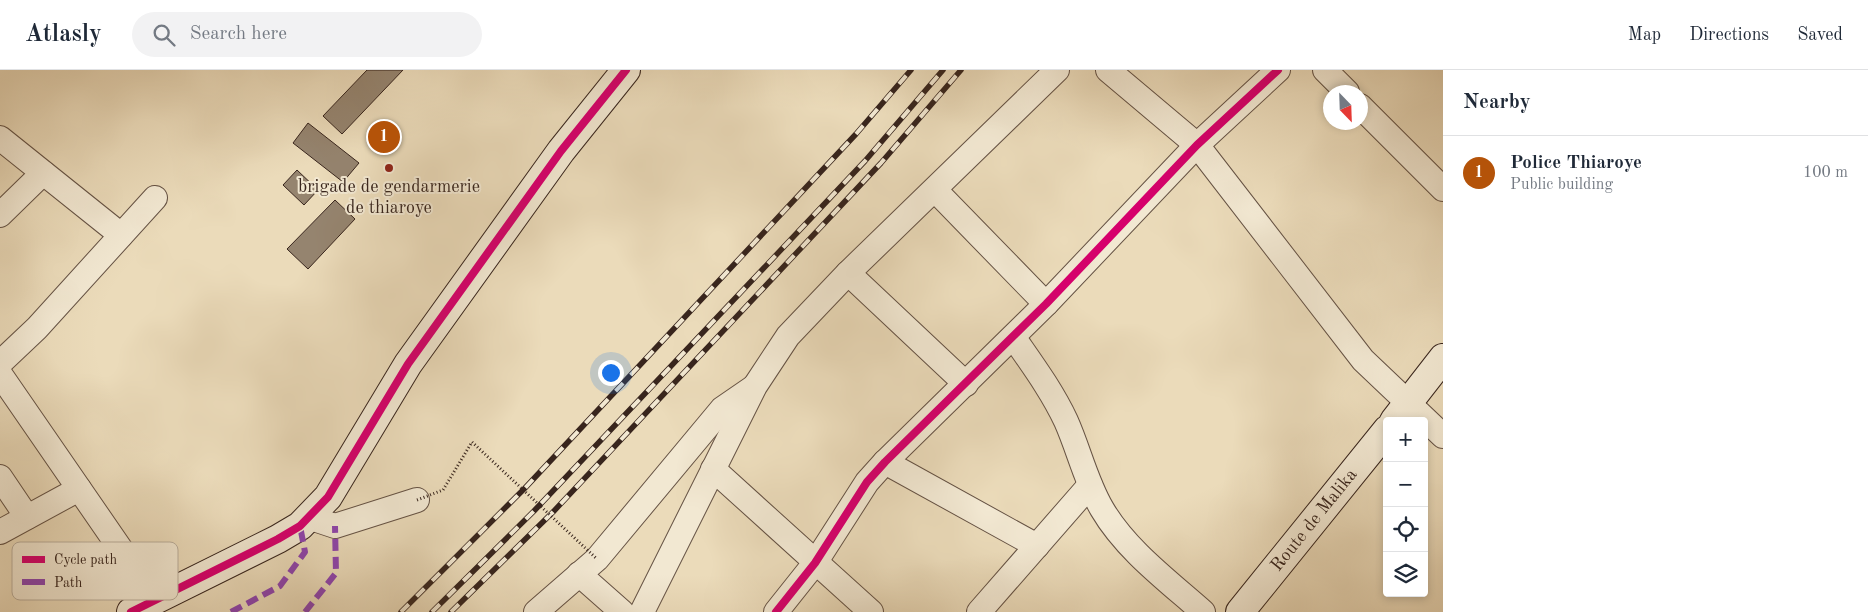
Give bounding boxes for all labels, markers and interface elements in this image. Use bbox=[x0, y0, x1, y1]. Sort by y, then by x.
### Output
search box bbox=[132, 12, 482, 57]
icon: search bbox=[150, 21, 178, 49]
text: Atlasly bbox=[25, 23, 102, 47]
text: Search here bbox=[190, 25, 287, 44]
text: Map bbox=[1628, 26, 1661, 44]
text: Directions bbox=[1689, 26, 1769, 44]
text: Saved bbox=[1797, 26, 1843, 44]
north arrow bbox=[1323, 85, 1368, 130]
text: Nearby bbox=[1463, 92, 1531, 113]
pin: 1 bbox=[368, 118, 400, 156]
text: Police Thiaroye bbox=[1510, 154, 1642, 173]
marker: brigade de gendarmerie de thiaroye bbox=[383, 162, 395, 174]
text: 1 bbox=[1474, 165, 1484, 181]
text: 100 m bbox=[1803, 165, 1848, 181]
text: Public building bbox=[1510, 177, 1613, 193]
place label: brigade de gendarmerie de thiaroye bbox=[298, 178, 480, 217]
your location bbox=[598, 360, 624, 386]
map controls bbox=[1383, 417, 1428, 597]
button: + bbox=[1383, 417, 1428, 462]
button: − bbox=[1383, 462, 1428, 507]
street label: Route de Malika bbox=[1268, 466, 1361, 575]
button: locate bbox=[1383, 507, 1428, 552]
legend bbox=[12, 542, 178, 600]
button: layers bbox=[1383, 552, 1428, 597]
text: Cycle path bbox=[54, 553, 117, 567]
text: Path bbox=[54, 576, 83, 590]

